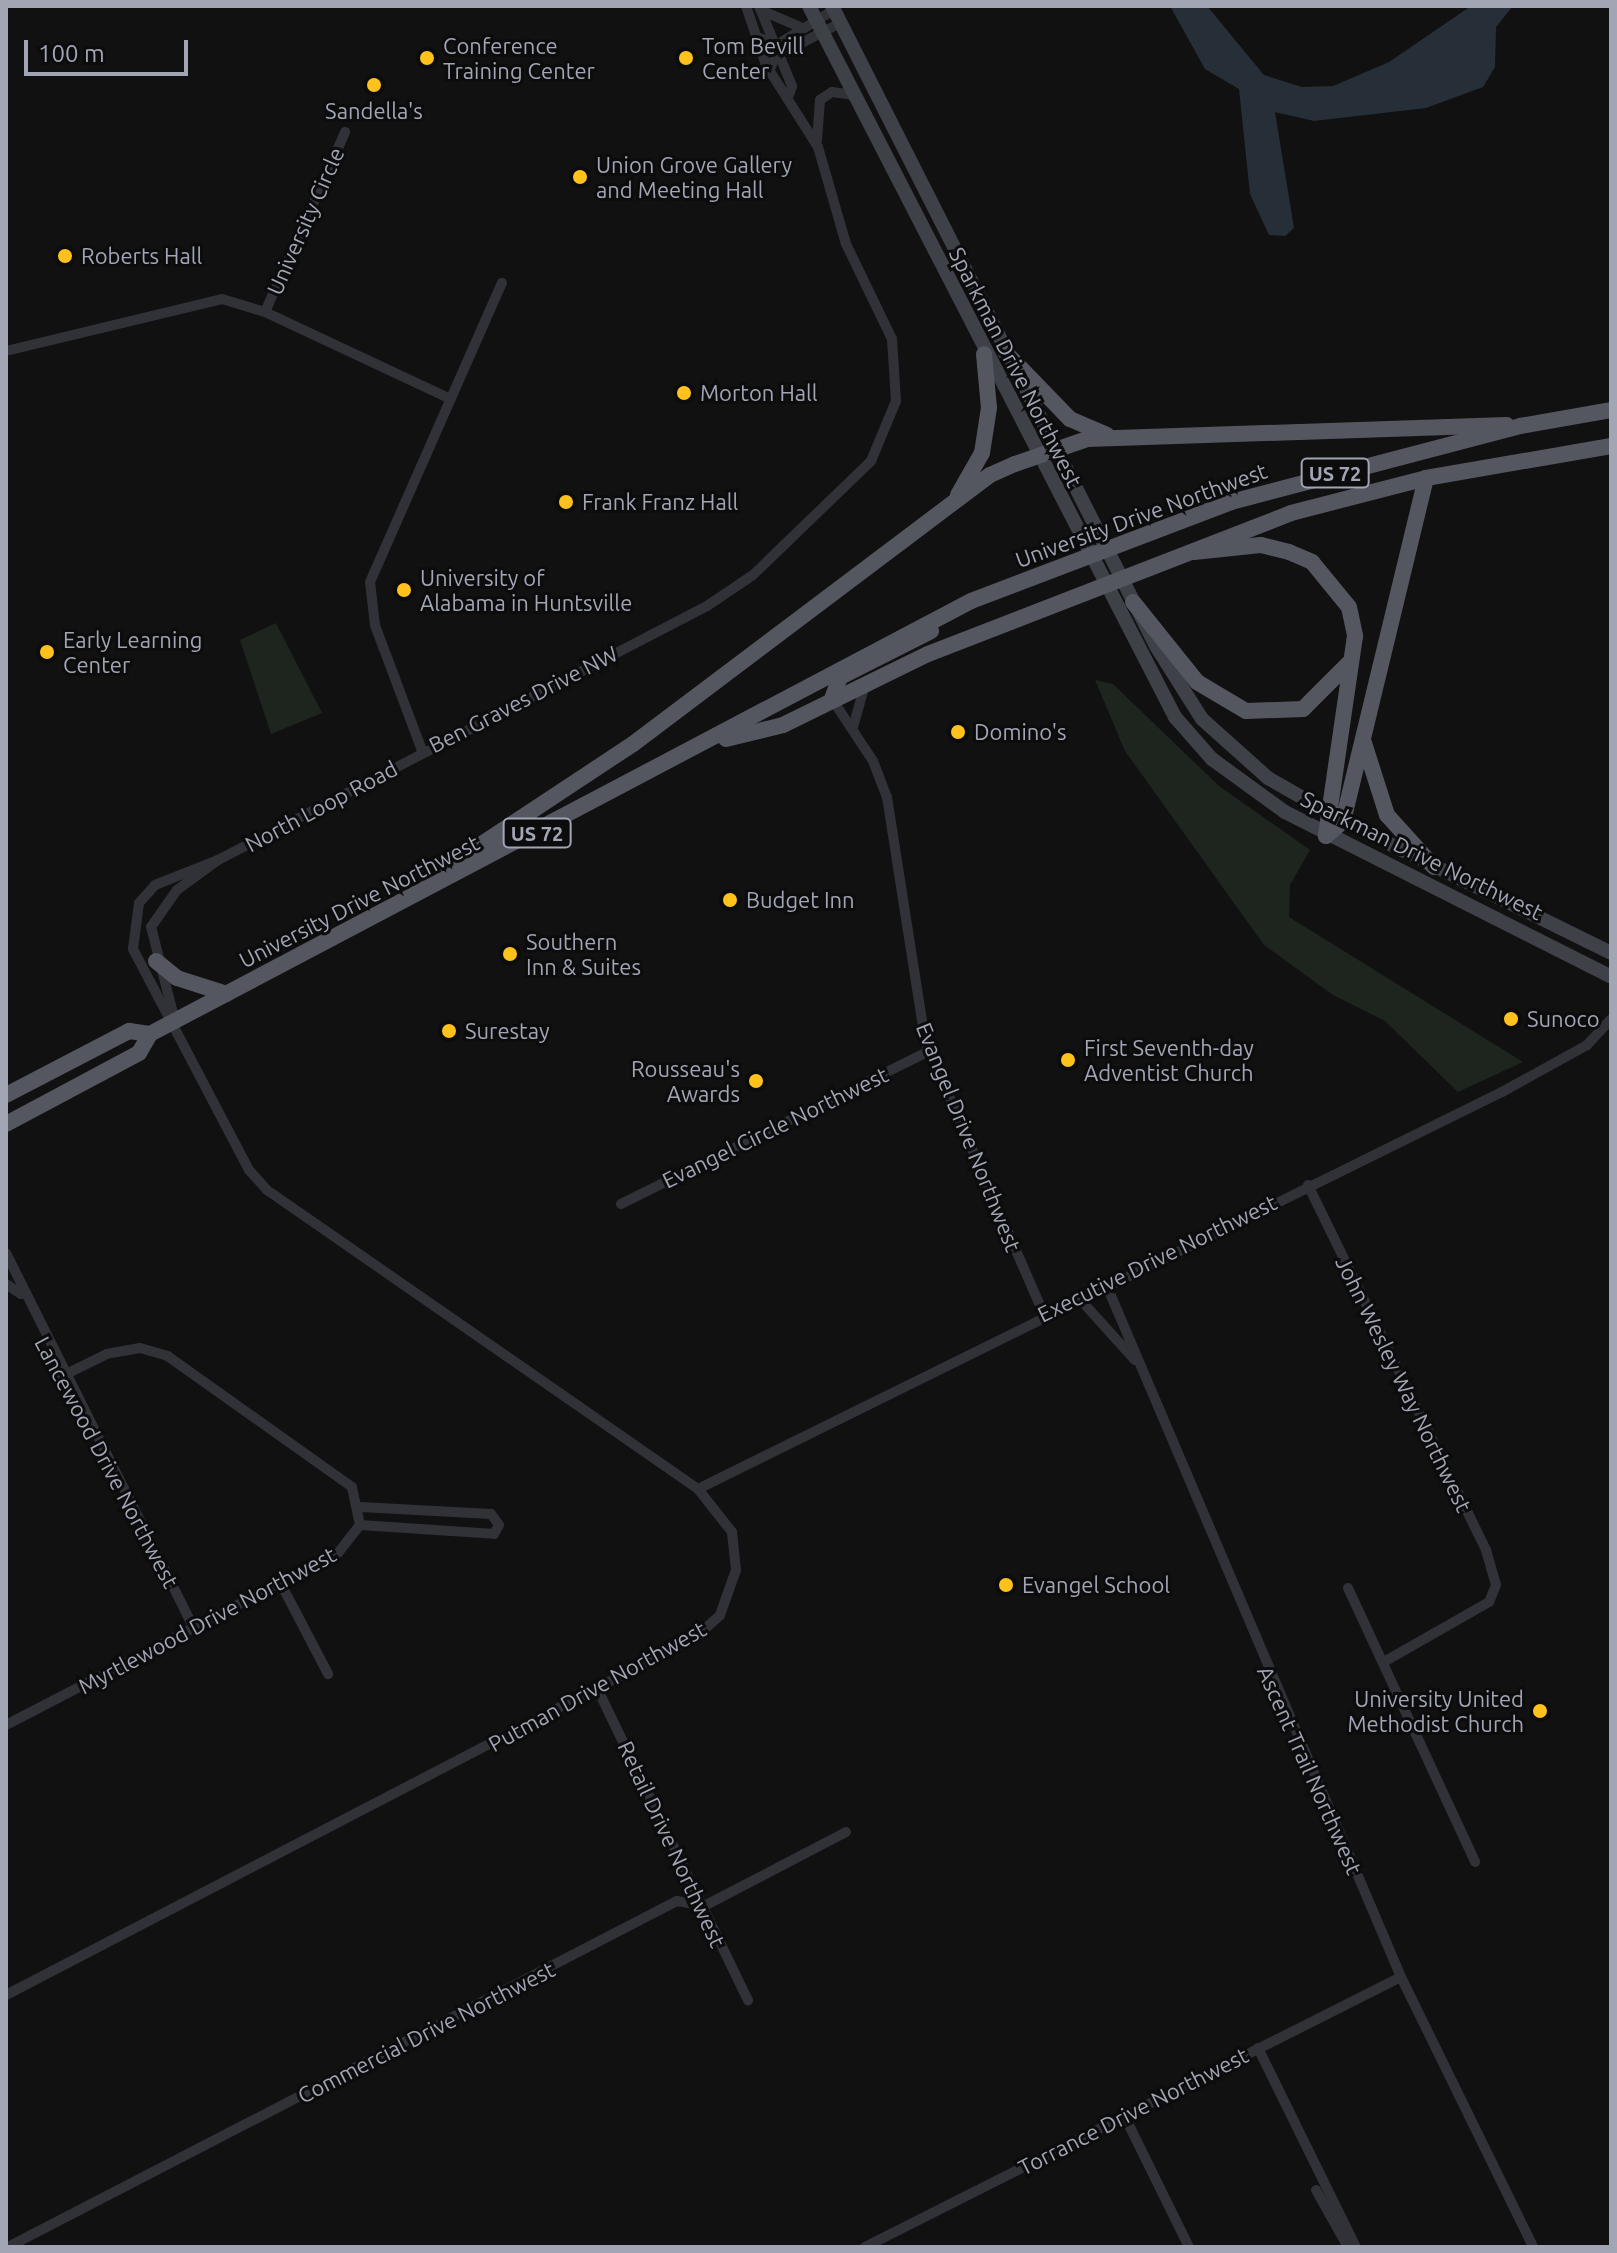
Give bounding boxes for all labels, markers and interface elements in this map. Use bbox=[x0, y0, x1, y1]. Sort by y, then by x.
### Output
scale bar bbox=[28, 24, 192, 74]
place label: Conference Training Center bbox=[443, 32, 595, 84]
place label: Tom Bevill Center bbox=[702, 32, 804, 84]
text: 100 m bbox=[38, 40, 105, 67]
marker: Conference Training Center bbox=[418, 49, 436, 67]
marker: Tom Bevill Center bbox=[677, 49, 695, 67]
marker: Sandella's bbox=[365, 76, 383, 94]
place label: Sandella's bbox=[325, 98, 423, 124]
street label: University Circle bbox=[261, 143, 349, 299]
place label: Union Grove Gallery and Meeting Hall bbox=[596, 151, 792, 202]
marker: Union Grove Gallery and Meeting Hall bbox=[571, 168, 589, 186]
place label: Roberts Hall bbox=[81, 243, 202, 269]
street label: Sparkman Drive Northwest bbox=[944, 243, 1088, 491]
marker: Roberts Hall bbox=[56, 247, 74, 265]
place label: Morton Hall bbox=[700, 380, 818, 406]
marker: Morton Hall bbox=[675, 384, 693, 402]
street label: University Drive Northwest bbox=[1012, 457, 1270, 573]
road number: US 72 bbox=[1299, 457, 1371, 489]
place label: Frank Franz Hall bbox=[582, 489, 738, 515]
marker: Frank Franz Hall bbox=[557, 493, 575, 511]
place label: University of Alabama in Huntsville bbox=[420, 564, 632, 616]
marker: University of Alabama in Huntsville bbox=[395, 581, 413, 599]
place label: Early Learning Center bbox=[63, 626, 202, 678]
street label: Ben Graves Drive NW bbox=[424, 640, 622, 758]
marker: Early Learning Center bbox=[38, 643, 56, 661]
place label: Domino's bbox=[974, 719, 1067, 745]
marker: Domino's bbox=[949, 723, 967, 741]
street label: North Loop Road bbox=[240, 755, 402, 857]
street label: Sparkman Drive Northwest bbox=[1297, 785, 1547, 925]
road number: US 72 bbox=[501, 817, 573, 849]
street label: University Drive Northwest bbox=[235, 829, 483, 973]
place label: Budget Inn bbox=[746, 887, 855, 913]
marker: Budget Inn bbox=[721, 891, 739, 909]
place label: Southern Inn & Suites bbox=[526, 928, 641, 980]
marker: Southern Inn & Suites bbox=[501, 945, 519, 963]
place label: Sunoco bbox=[1527, 1006, 1600, 1032]
marker: Sunoco bbox=[1502, 1010, 1520, 1028]
place label: Surestay bbox=[465, 1018, 550, 1044]
street label: Evangel Drive Northwest bbox=[911, 1019, 1027, 1255]
marker: Surestay bbox=[440, 1022, 458, 1040]
place label: First Seventh-day Adventist Church bbox=[1084, 1034, 1254, 1086]
marker: First Seventh-day Adventist Church bbox=[1059, 1051, 1077, 1069]
place label: Rousseau's Awards bbox=[631, 1055, 740, 1106]
street label: Evangel Circle Northwest bbox=[658, 1061, 892, 1193]
marker: Rousseau's Awards bbox=[747, 1072, 765, 1090]
street label: Executive Drive Northwest bbox=[1033, 1189, 1281, 1327]
street label: John Wesley Way Northwest bbox=[1330, 1252, 1478, 1516]
street label: Lancewood Drive Northwest bbox=[29, 1332, 185, 1592]
street label: Myrtlewood Drive Northwest bbox=[74, 1541, 340, 1699]
place label: Evangel School bbox=[1022, 1572, 1170, 1598]
marker: Evangel School bbox=[997, 1576, 1015, 1594]
street label: Putman Drive Northwest bbox=[484, 1615, 710, 1757]
street label: Ascent Trail Northwest bbox=[1252, 1662, 1368, 1878]
place label: University United Methodist Church bbox=[1347, 1685, 1524, 1736]
marker: University United Methodist Church bbox=[1531, 1702, 1549, 1720]
street label: Retail Drive Northwest bbox=[613, 1737, 731, 1951]
street label: Commercial Drive Northwest bbox=[293, 1956, 559, 2108]
street label: Torrance Drive Northwest bbox=[1014, 2041, 1252, 2181]

